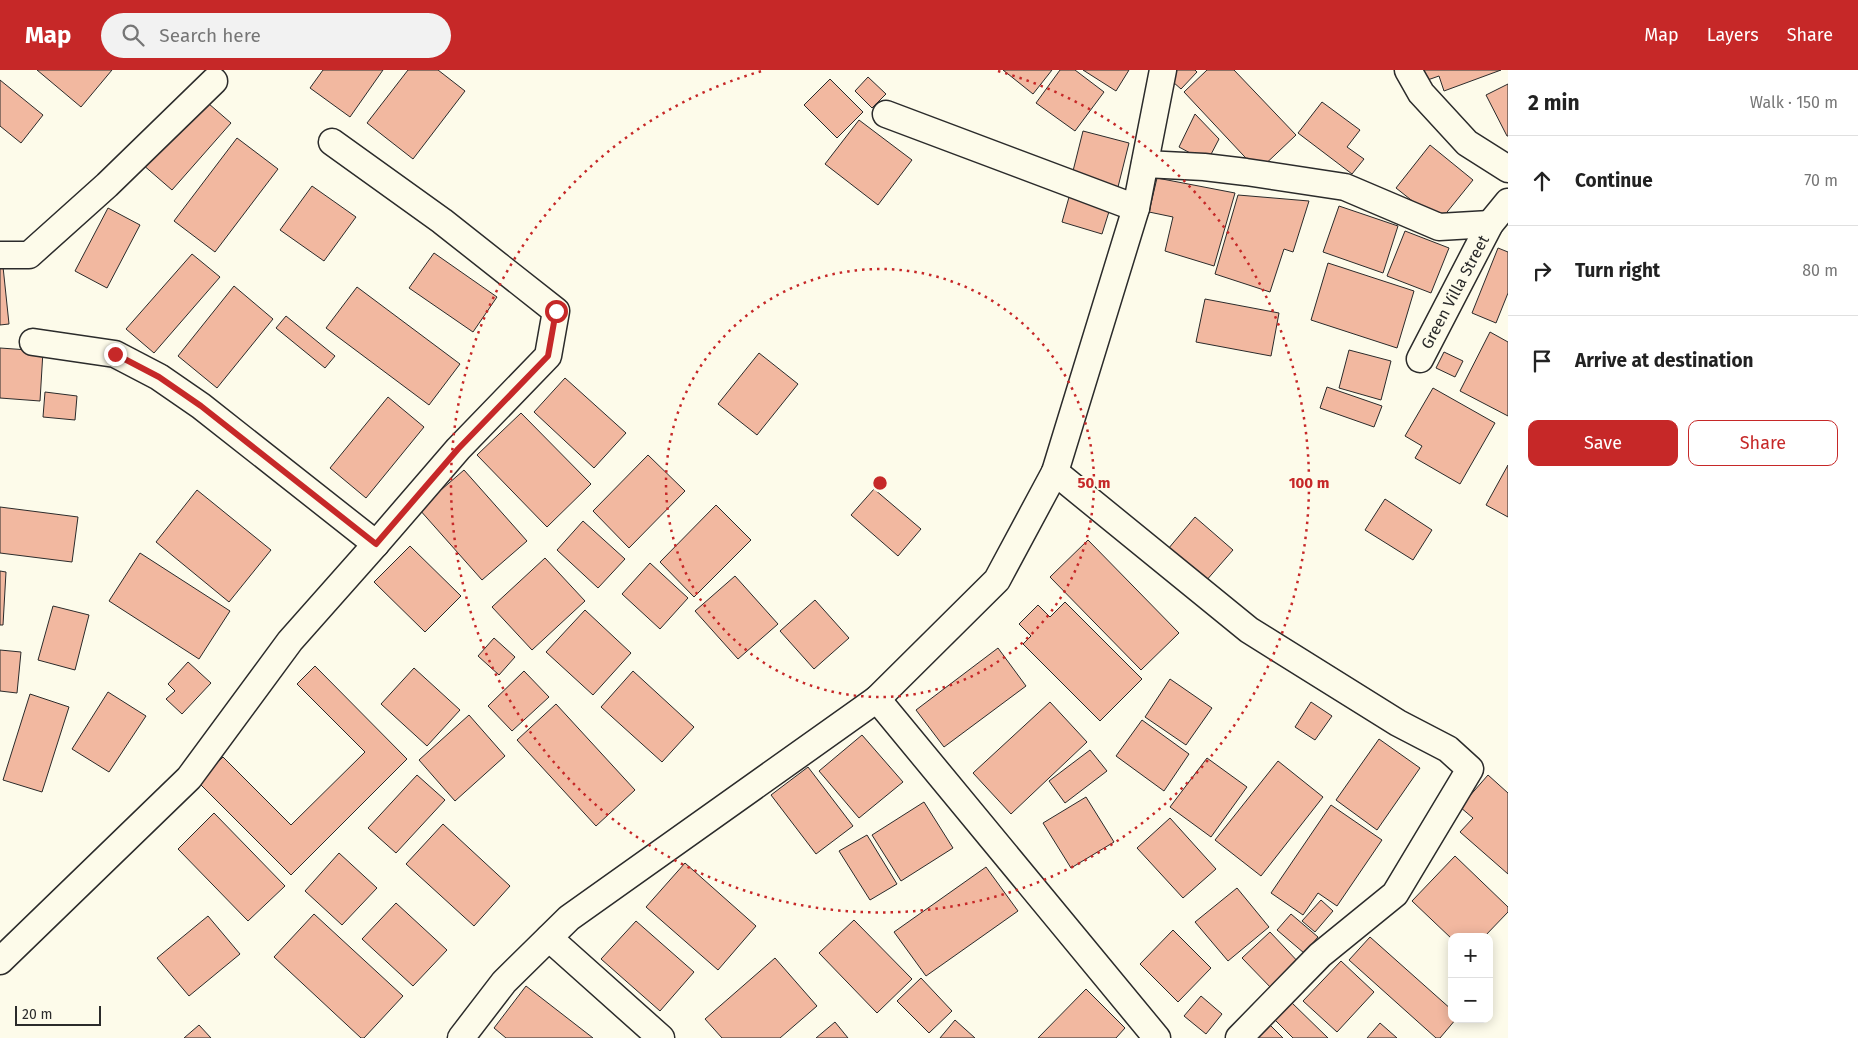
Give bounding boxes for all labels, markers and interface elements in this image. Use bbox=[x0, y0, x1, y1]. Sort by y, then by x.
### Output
search box bbox=[101, 13, 451, 58]
text: Map bbox=[25, 21, 71, 49]
icon: search bbox=[119, 21, 147, 49]
text: Search here bbox=[159, 24, 261, 47]
text: Map bbox=[1644, 24, 1679, 46]
text: Layers bbox=[1707, 24, 1759, 46]
text: Share bbox=[1787, 24, 1833, 46]
text: 2 min bbox=[1528, 90, 1580, 116]
text: Walk · 150 m bbox=[1750, 93, 1838, 112]
icon: ahead bbox=[1528, 167, 1556, 195]
text: Continue bbox=[1575, 169, 1653, 192]
text: 70 m bbox=[1804, 171, 1838, 190]
street label: Green Villa Street bbox=[1417, 232, 1493, 352]
icon: right bbox=[1528, 257, 1556, 285]
text: Turn right bbox=[1575, 259, 1660, 282]
text: 80 m bbox=[1802, 261, 1838, 280]
route start bbox=[545, 300, 568, 323]
route end bbox=[104, 343, 127, 366]
icon: arrive bbox=[1528, 347, 1556, 375]
text: Arrive at destination bbox=[1575, 349, 1754, 372]
button: Save bbox=[1528, 420, 1678, 466]
button: Share bbox=[1688, 420, 1838, 466]
centre of rings bbox=[871, 474, 889, 492]
text: 50 m bbox=[1077, 474, 1111, 492]
text: 100 m bbox=[1289, 474, 1329, 492]
map controls bbox=[1448, 933, 1493, 1023]
button: + bbox=[1448, 933, 1493, 978]
button: − bbox=[1448, 978, 1493, 1023]
scale bar bbox=[15, 1003, 101, 1026]
text: 20 m bbox=[22, 1006, 52, 1023]

